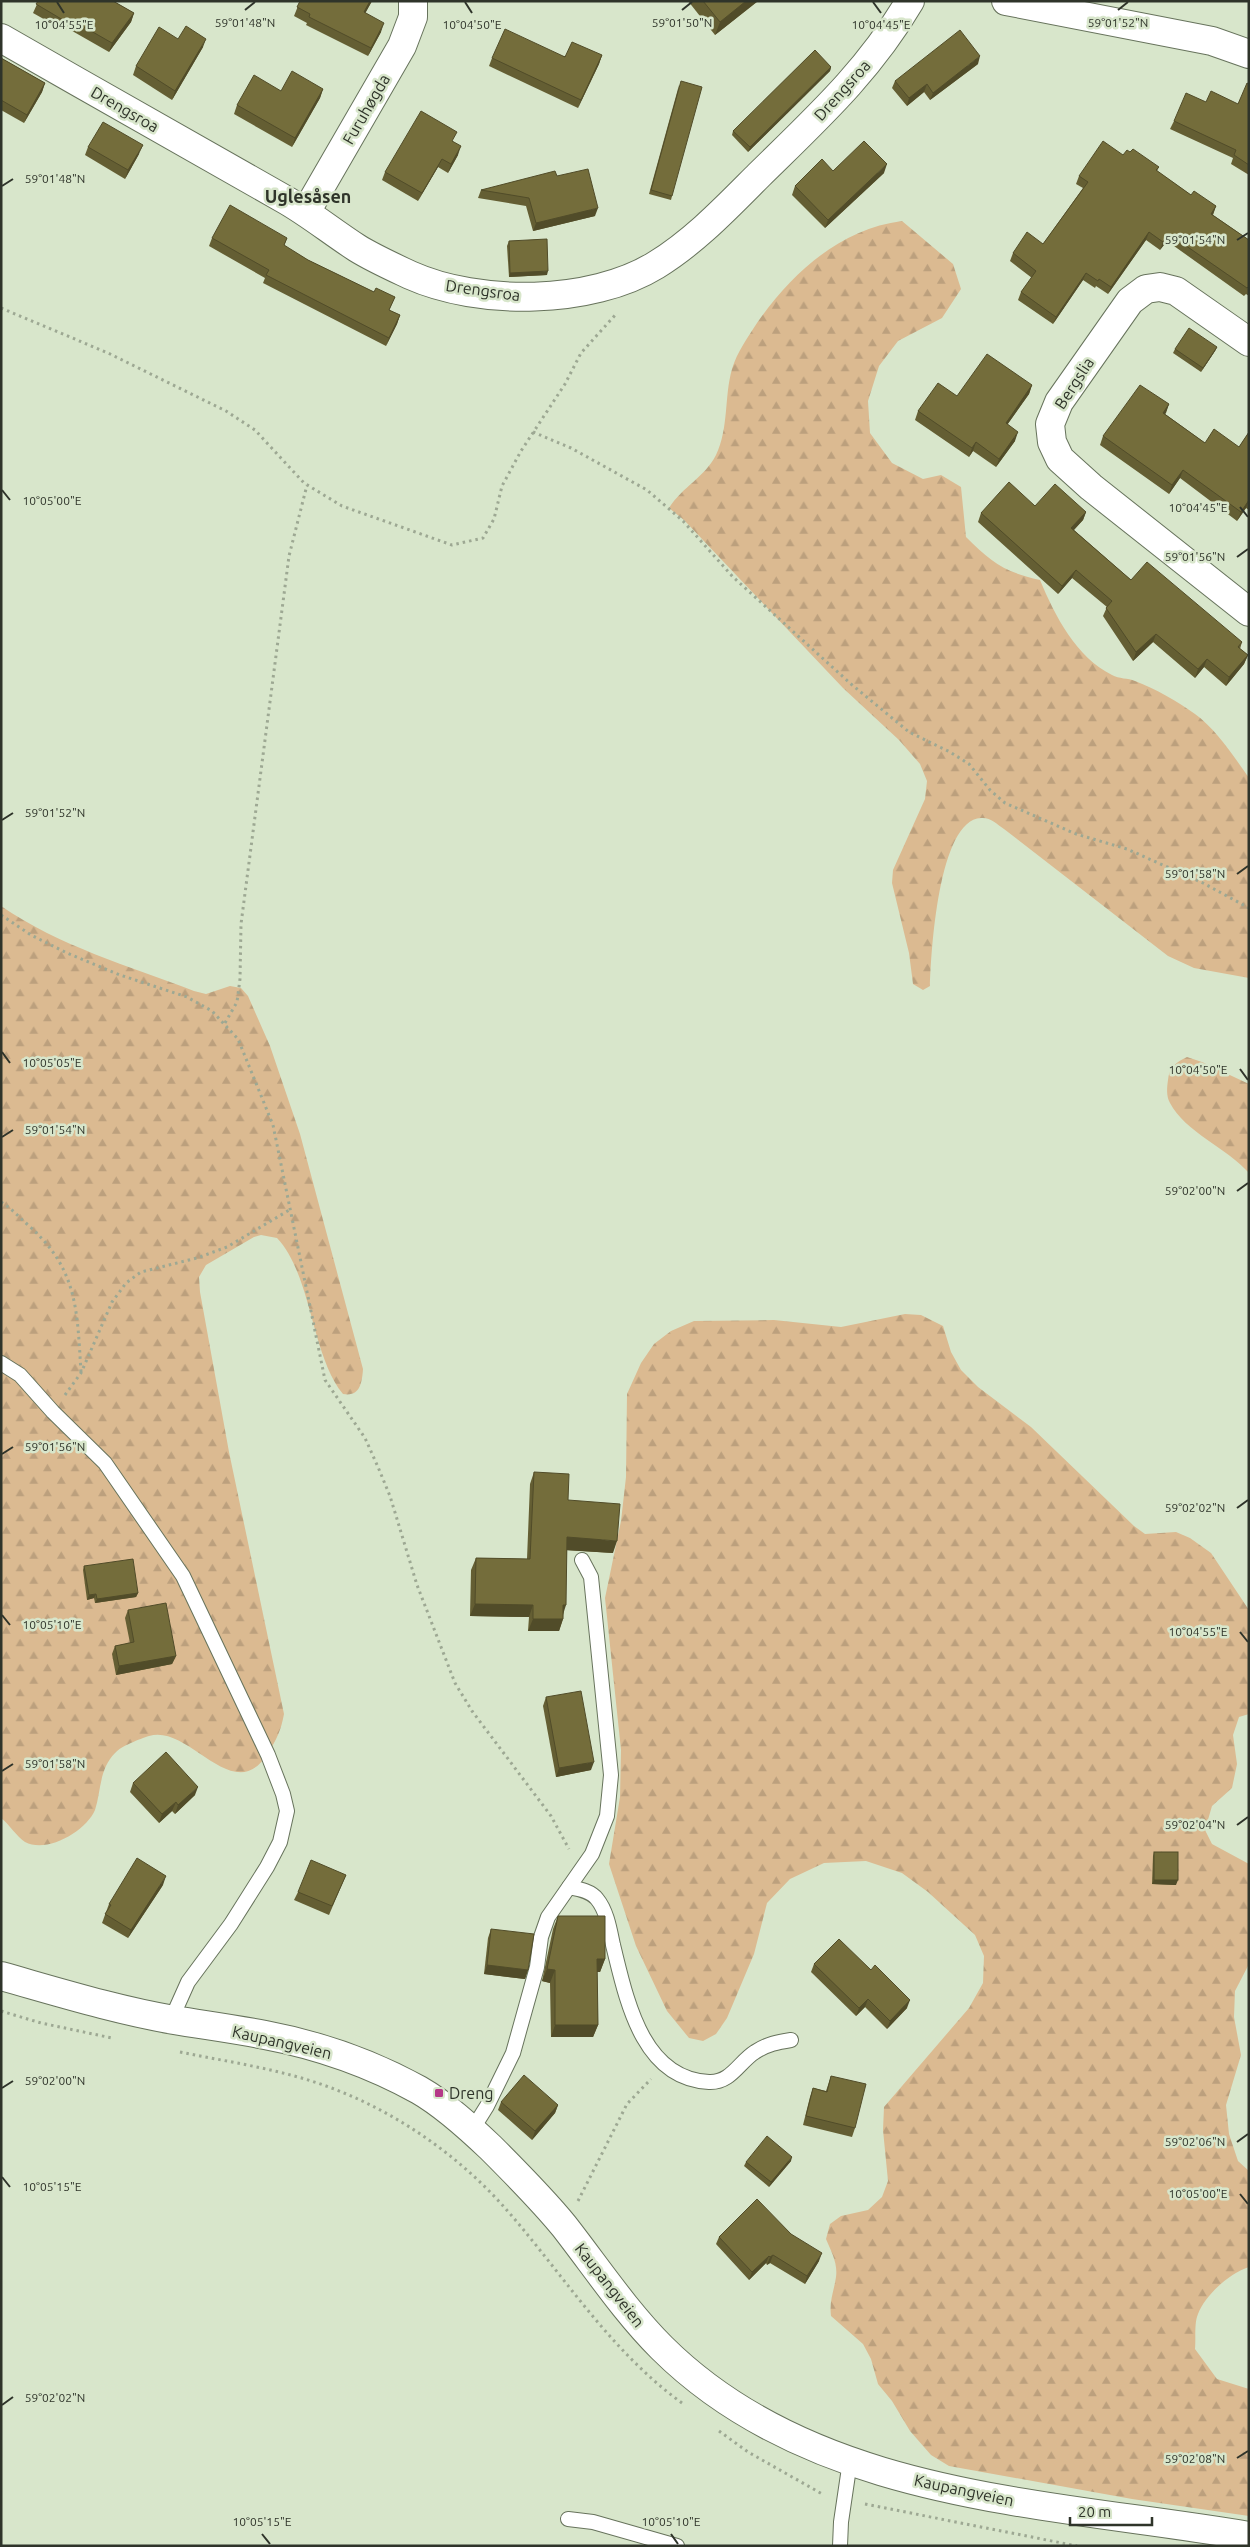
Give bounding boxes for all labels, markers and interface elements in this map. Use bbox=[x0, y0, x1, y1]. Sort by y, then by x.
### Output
text: 59°01'48"N bbox=[215, 16, 275, 29]
text: 59°01'50"N bbox=[652, 16, 712, 29]
text: 59°01'52"N bbox=[1088, 16, 1148, 29]
text: 10°04'55"E bbox=[35, 18, 94, 31]
text: 10°04'50"E bbox=[443, 18, 502, 31]
text: 10°04'45"E bbox=[852, 18, 911, 31]
street label: Drengsroa bbox=[810, 56, 874, 124]
street label: Furuhøgda bbox=[339, 71, 393, 147]
street label: Drengsroa bbox=[88, 82, 162, 136]
text: 59°01'48"N bbox=[25, 172, 85, 185]
district label: Uglesåsen bbox=[265, 186, 351, 206]
text: 59°01'54"N bbox=[1165, 233, 1225, 246]
street label: Drengsroa bbox=[445, 276, 521, 304]
street label: Bergslia bbox=[1051, 354, 1097, 412]
text: 10°05'00"E bbox=[23, 494, 82, 507]
text: 10°04'45"E bbox=[1169, 501, 1228, 514]
text: 59°01'56"N bbox=[1165, 550, 1225, 563]
text: 59°01'52"N bbox=[25, 806, 85, 819]
text: 59°01'58"N bbox=[1165, 867, 1225, 880]
text: 10°05'05"E bbox=[23, 1056, 82, 1069]
text: 10°04'50"E bbox=[1169, 1063, 1228, 1076]
text: 59°01'54"N bbox=[25, 1123, 85, 1136]
text: 59°02'00"N bbox=[1165, 1184, 1225, 1197]
text: 59°01'56"N bbox=[25, 1440, 85, 1453]
text: 59°02'02"N bbox=[1165, 1501, 1225, 1514]
text: 10°05'10"E bbox=[23, 1618, 82, 1631]
text: 10°04'55"E bbox=[1169, 1625, 1228, 1638]
text: 59°01'58"N bbox=[25, 1757, 85, 1770]
text: 59°02'04"N bbox=[1165, 1818, 1225, 1831]
street label: Kaupangveien bbox=[231, 2022, 333, 2062]
text: 59°02'00"N bbox=[25, 2074, 85, 2087]
place label: Dreng bbox=[449, 2084, 494, 2102]
marker: Dreng bbox=[433, 2087, 445, 2099]
text: 59°02'06"N bbox=[1165, 2135, 1225, 2148]
text: 10°05'15"E bbox=[23, 2180, 82, 2193]
text: 10°05'00"E bbox=[1169, 2187, 1228, 2200]
street label: Kaupangveien bbox=[572, 2239, 648, 2331]
text: 59°02'02"N bbox=[25, 2391, 85, 2404]
text: 59°02'08"N bbox=[1165, 2452, 1225, 2465]
street label: Kaupangveien bbox=[913, 2471, 1015, 2509]
scale bar bbox=[1070, 2494, 1152, 2526]
text: 20 m bbox=[1078, 2503, 1111, 2520]
text: 10°05'15"E bbox=[233, 2515, 292, 2528]
text: 10°05'10"E bbox=[642, 2515, 701, 2528]

